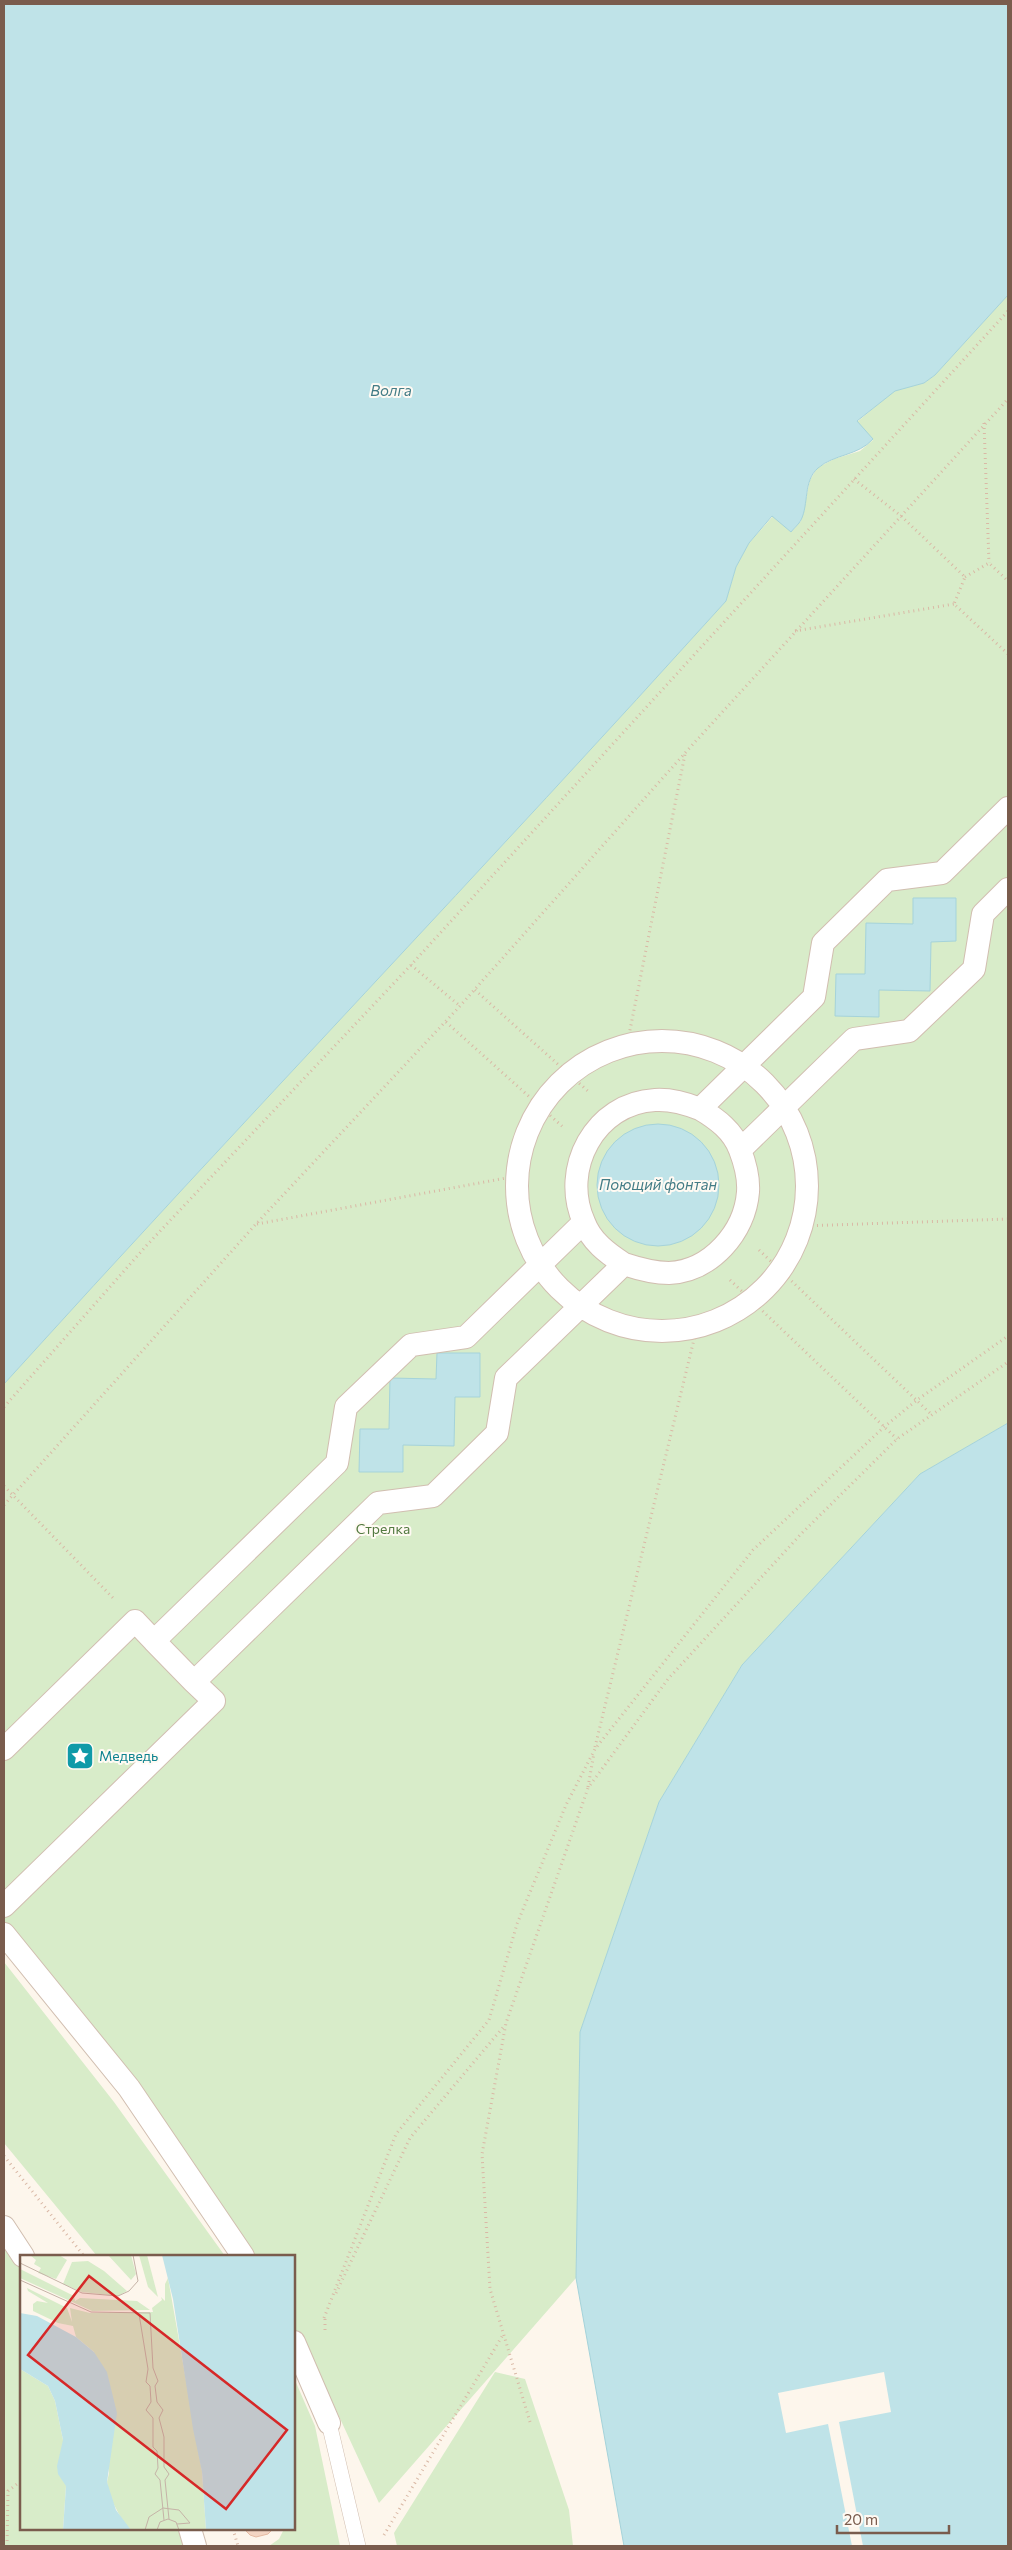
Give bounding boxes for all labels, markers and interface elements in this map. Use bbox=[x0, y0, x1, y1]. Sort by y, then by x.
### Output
water label: Волга bbox=[370, 381, 412, 399]
water label: Поющий фонтан bbox=[599, 1175, 717, 1193]
park label: Стрелка bbox=[356, 1520, 410, 1537]
place icon: Медведь bbox=[65, 1741, 95, 1771]
place label: Медведь bbox=[99, 1747, 158, 1764]
inset map bbox=[20, 2255, 295, 2530]
scale bar bbox=[837, 2502, 950, 2534]
text: 20 m bbox=[844, 2510, 878, 2528]

